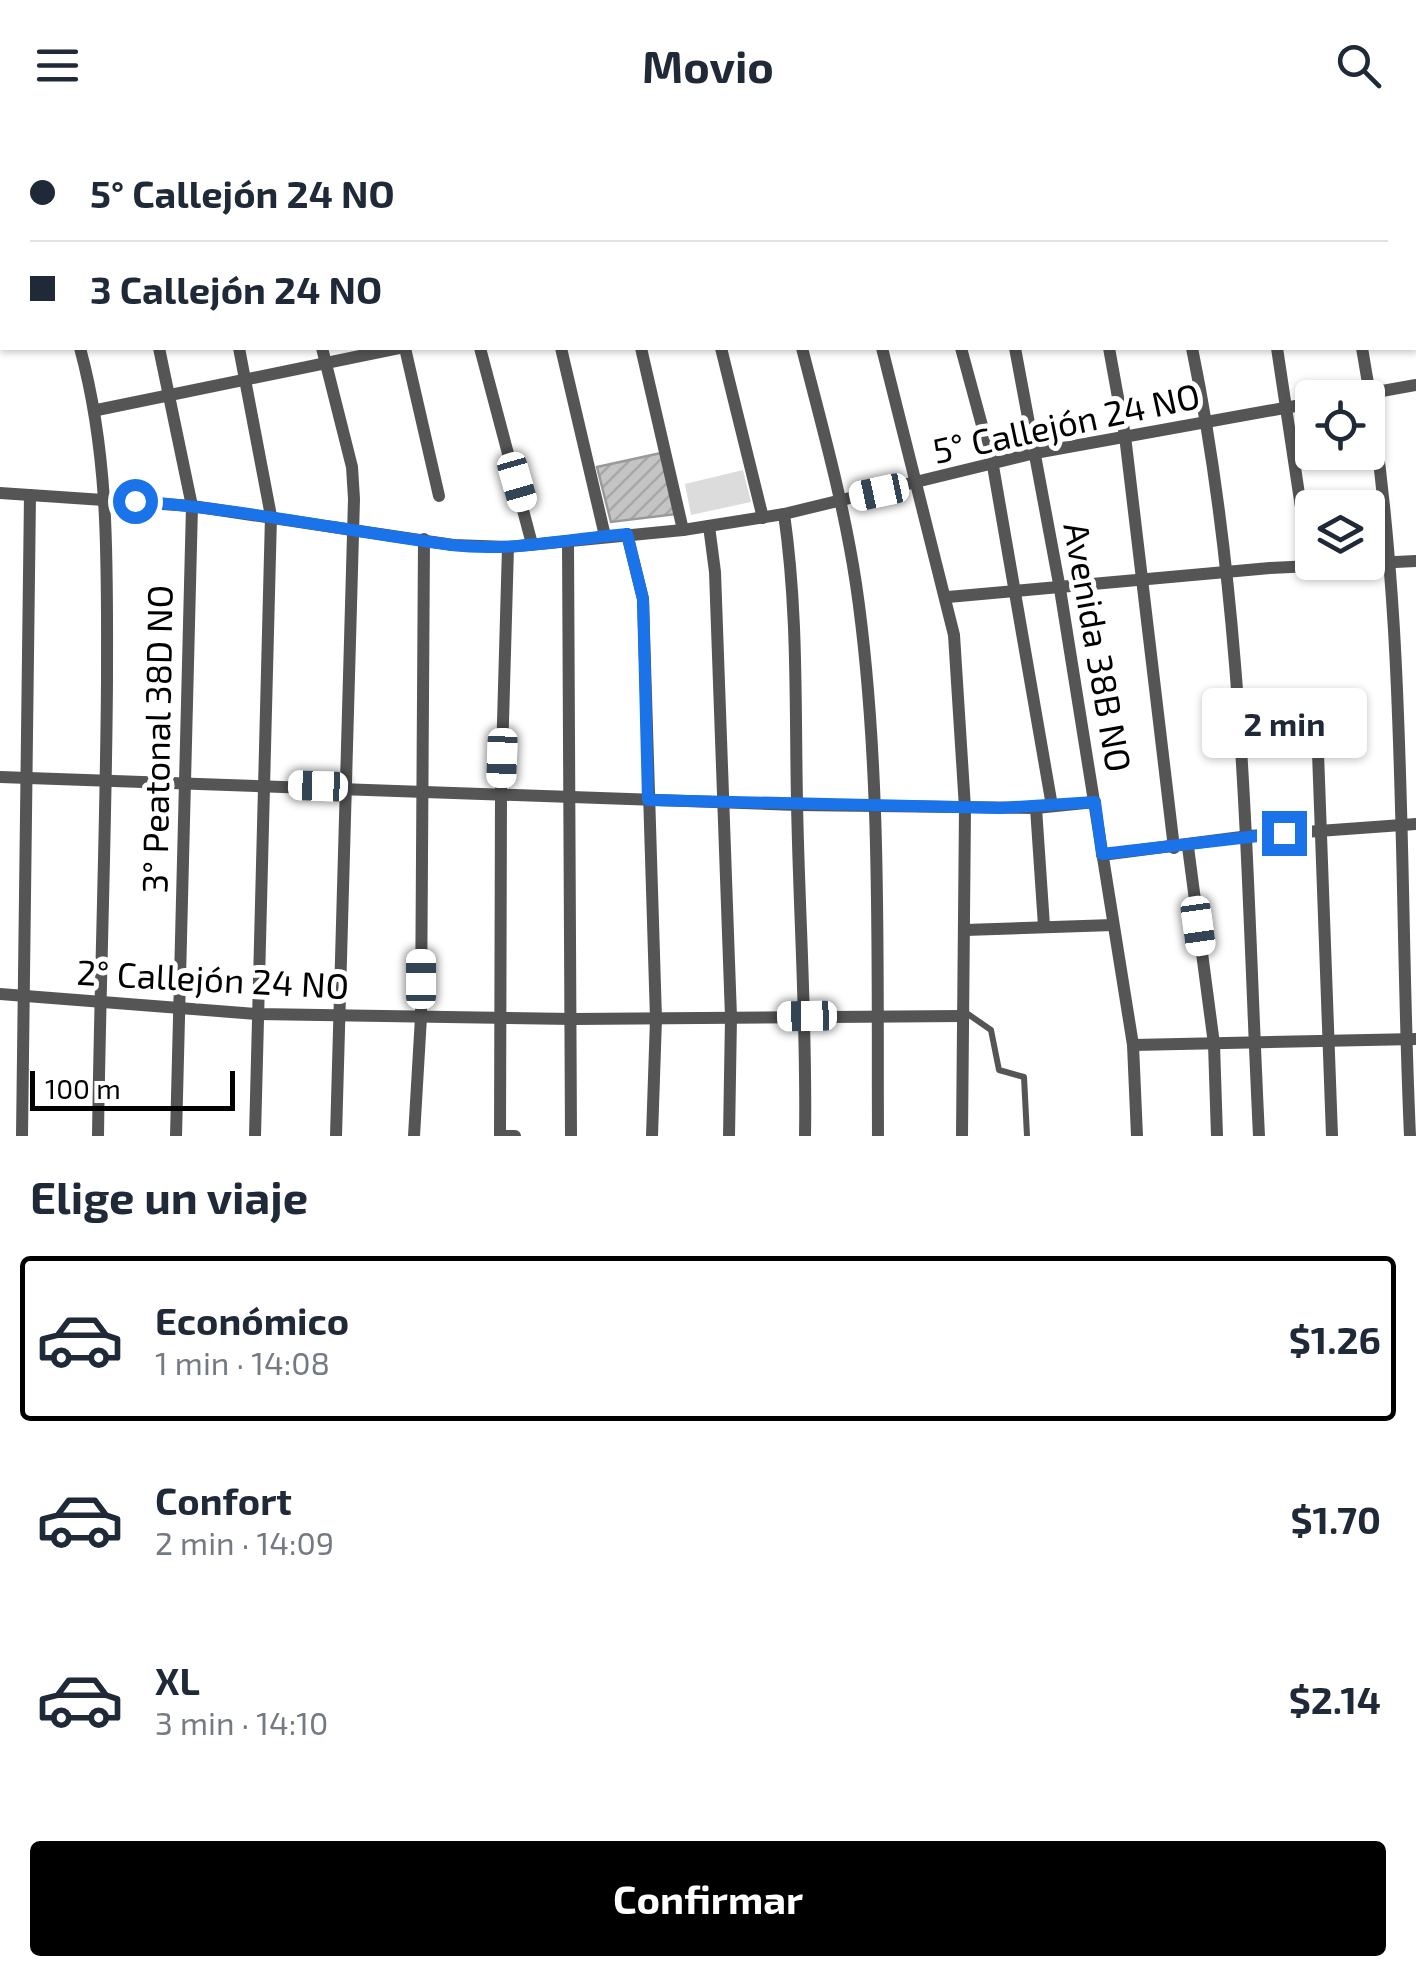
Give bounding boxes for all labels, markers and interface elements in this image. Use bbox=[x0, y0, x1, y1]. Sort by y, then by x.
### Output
icon: menu bbox=[30, 38, 85, 93]
text: Movio bbox=[642, 38, 774, 92]
icon: search bbox=[1331, 38, 1386, 93]
text: 5° Callejón 24 NO bbox=[90, 170, 395, 216]
text: 3 Callejón 24 NO bbox=[90, 266, 382, 312]
street label: 5° Callejón 24 NO bbox=[929, 373, 1203, 471]
map controls bbox=[1295, 380, 1385, 580]
button: locate bbox=[1295, 380, 1385, 470]
car bbox=[494, 449, 540, 515]
car bbox=[847, 471, 911, 513]
route start bbox=[113, 479, 158, 524]
button: layers bbox=[1295, 490, 1385, 580]
street label: Avenida 38B NO bbox=[1056, 519, 1142, 775]
street label: 3° Peatonal 38D NO bbox=[132, 584, 180, 894]
callout: 2 min bbox=[1202, 688, 1366, 758]
text: 2 min bbox=[1244, 704, 1325, 742]
car bbox=[486, 727, 518, 789]
car bbox=[287, 770, 349, 802]
route end bbox=[1262, 811, 1307, 856]
car bbox=[1179, 894, 1217, 958]
car bbox=[406, 949, 436, 1009]
street label: 2° Callejón 24 NO bbox=[76, 950, 350, 1006]
car bbox=[777, 1000, 837, 1032]
scale bar bbox=[30, 1066, 235, 1110]
text: 100 m bbox=[45, 1071, 121, 1105]
text: Elige un viaje bbox=[30, 1169, 308, 1223]
icon: car bbox=[35, 1294, 125, 1384]
text: Económico bbox=[155, 1297, 349, 1343]
text: $1.26 bbox=[1289, 1316, 1381, 1362]
text: 1 min · 14:08 bbox=[155, 1343, 330, 1381]
icon: car bbox=[35, 1474, 125, 1564]
text: Confort bbox=[155, 1477, 292, 1523]
text: $1.70 bbox=[1290, 1496, 1381, 1542]
text: 2 min · 14:09 bbox=[155, 1523, 334, 1561]
icon: car bbox=[35, 1654, 125, 1744]
text: XL bbox=[155, 1657, 200, 1703]
text: $2.14 bbox=[1289, 1676, 1381, 1722]
text: 3 min · 14:10 bbox=[155, 1703, 328, 1741]
button: Confirmar bbox=[30, 1841, 1386, 1956]

